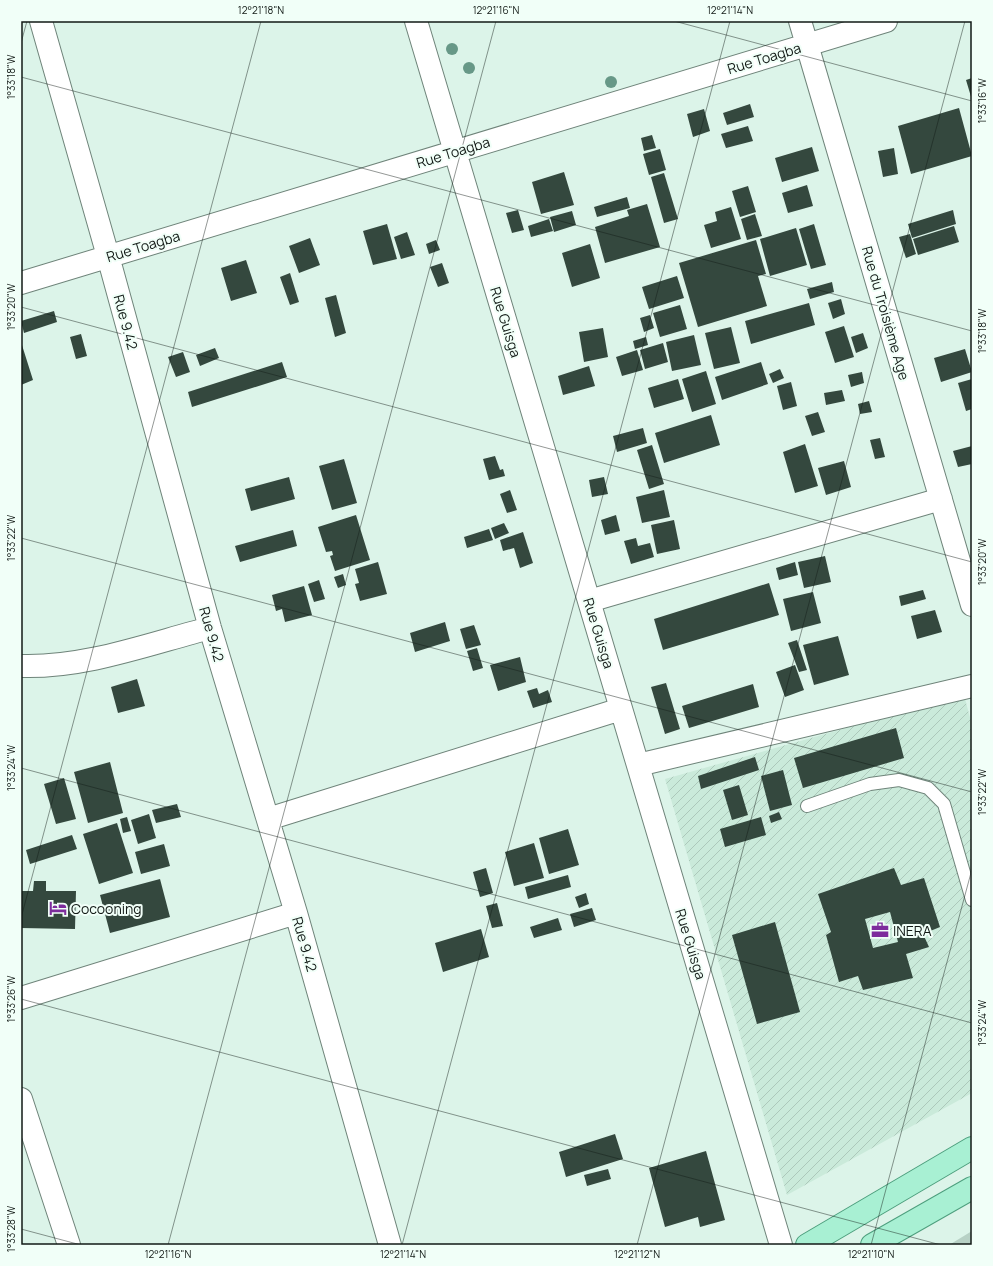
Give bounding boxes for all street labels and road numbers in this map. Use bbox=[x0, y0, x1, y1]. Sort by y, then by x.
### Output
street label: Rue Toagba bbox=[725, 38, 803, 78]
street label: Rue Toagba bbox=[414, 132, 492, 172]
street label: Rue Toagba bbox=[104, 226, 182, 266]
street label: Rue du Troisième Age bbox=[858, 244, 914, 382]
street label: Rue Guisga bbox=[486, 284, 526, 360]
street label: Rue 9.42 bbox=[110, 292, 142, 352]
street label: Rue Guisga bbox=[579, 595, 619, 671]
street label: Rue 9.42 bbox=[195, 604, 229, 664]
street label: Rue Guisga bbox=[671, 906, 711, 982]
street label: Rue 9.42 bbox=[288, 914, 322, 974]

